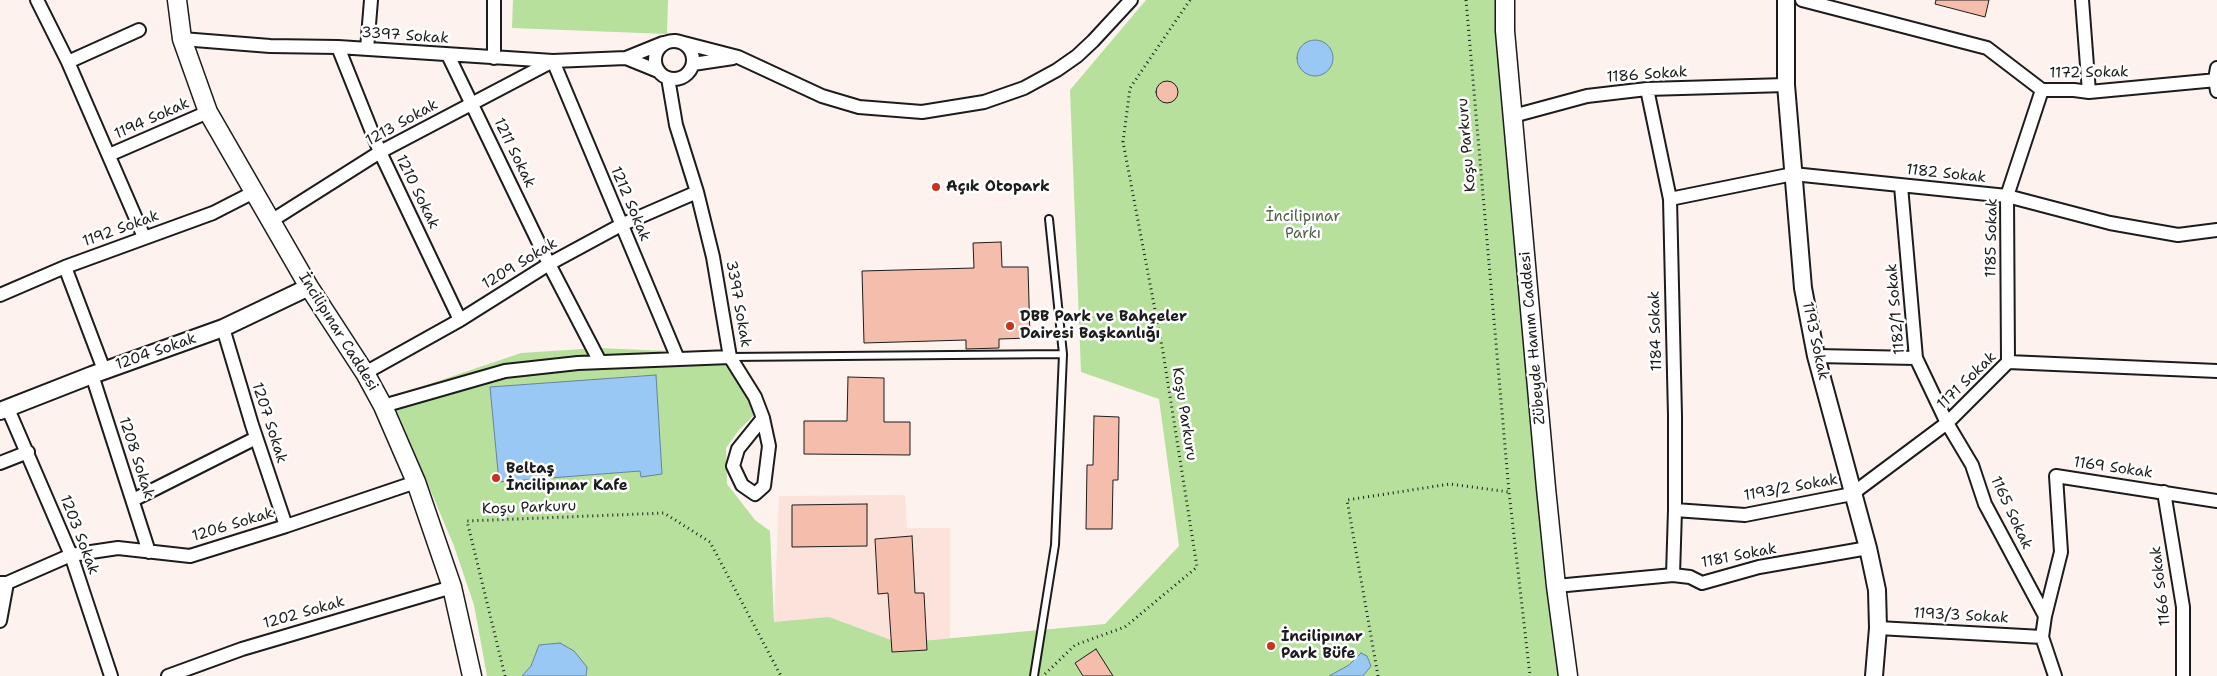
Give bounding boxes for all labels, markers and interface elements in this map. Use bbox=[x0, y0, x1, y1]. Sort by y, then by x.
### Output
street label: 3397 Sokak bbox=[361, 24, 449, 48]
street label: 1186 Sokak bbox=[1606, 63, 1688, 87]
street label: 1172 Sokak bbox=[2049, 63, 2129, 83]
street label: 1194 Sokak bbox=[112, 94, 192, 144]
street label: 1213 Sokak bbox=[363, 96, 441, 150]
street label: Koşu Parkuru bbox=[1454, 97, 1480, 193]
street label: 1211 Sokak bbox=[489, 115, 539, 191]
street label: 1210 Sokak bbox=[391, 152, 443, 232]
street label: 1182 Sokak bbox=[1905, 161, 1987, 187]
street label: 1212 Sokak bbox=[606, 164, 654, 244]
place label: Açık Otopark bbox=[946, 178, 1050, 196]
marker: Açık Otopark bbox=[930, 181, 942, 193]
street label: 1185 Sokak bbox=[1982, 198, 2002, 278]
street label: 1192 Sokak bbox=[80, 207, 162, 251]
park label: İncilipınar Parkı bbox=[1266, 208, 1340, 243]
street label: 1209 Sokak bbox=[479, 235, 561, 293]
street label: Zübeyde Hanım Caddesi bbox=[1516, 251, 1550, 425]
street label: 3397 Sokak bbox=[722, 259, 754, 349]
street label: 1182/1 Sokak bbox=[1883, 263, 1909, 355]
street label: İncilipınar Caddesi bbox=[294, 269, 382, 395]
street label: 1184 Sokak bbox=[1646, 290, 1666, 372]
street label: 1193 Sokak bbox=[1798, 300, 1832, 382]
place label: DBB Park ve Bahçeler Dairesi Başkanlığı bbox=[1020, 308, 1187, 343]
marker: DBB Park ve Bahçeler Dairesi Başkanlığı bbox=[1004, 320, 1016, 332]
street label: 1204 Sokak bbox=[113, 330, 199, 374]
street label: 1171 Sokak bbox=[1934, 348, 2000, 414]
street label: Koşu Parkuru bbox=[1168, 366, 1200, 462]
street label: 1207 Sokak bbox=[247, 380, 291, 466]
street label: 1208 Sokak bbox=[114, 415, 158, 501]
street label: 1169 Sokak bbox=[2072, 454, 2154, 482]
place label: Beltaş İncilipınar Kafe bbox=[506, 460, 628, 495]
street label: 1193/2 Sokak bbox=[1743, 471, 1839, 505]
marker: Beltaş İncilipınar Kafe bbox=[490, 472, 502, 484]
street label: 1165 Sokak bbox=[1986, 473, 2036, 553]
street label: 1203 Sokak bbox=[56, 493, 102, 577]
street label: Koşu Parkuru bbox=[481, 497, 577, 519]
street label: 1206 Sokak bbox=[190, 504, 276, 546]
street label: 1181 Sokak bbox=[1700, 540, 1778, 572]
street label: 1166 Sokak bbox=[2147, 545, 2175, 627]
street label: 1202 Sokak bbox=[261, 593, 347, 633]
street label: 1193/3 Sokak bbox=[1913, 605, 2009, 627]
place label: İncilipınar Park Büfe bbox=[1281, 628, 1363, 663]
marker: İncilipınar Park Büfe bbox=[1265, 640, 1277, 652]

